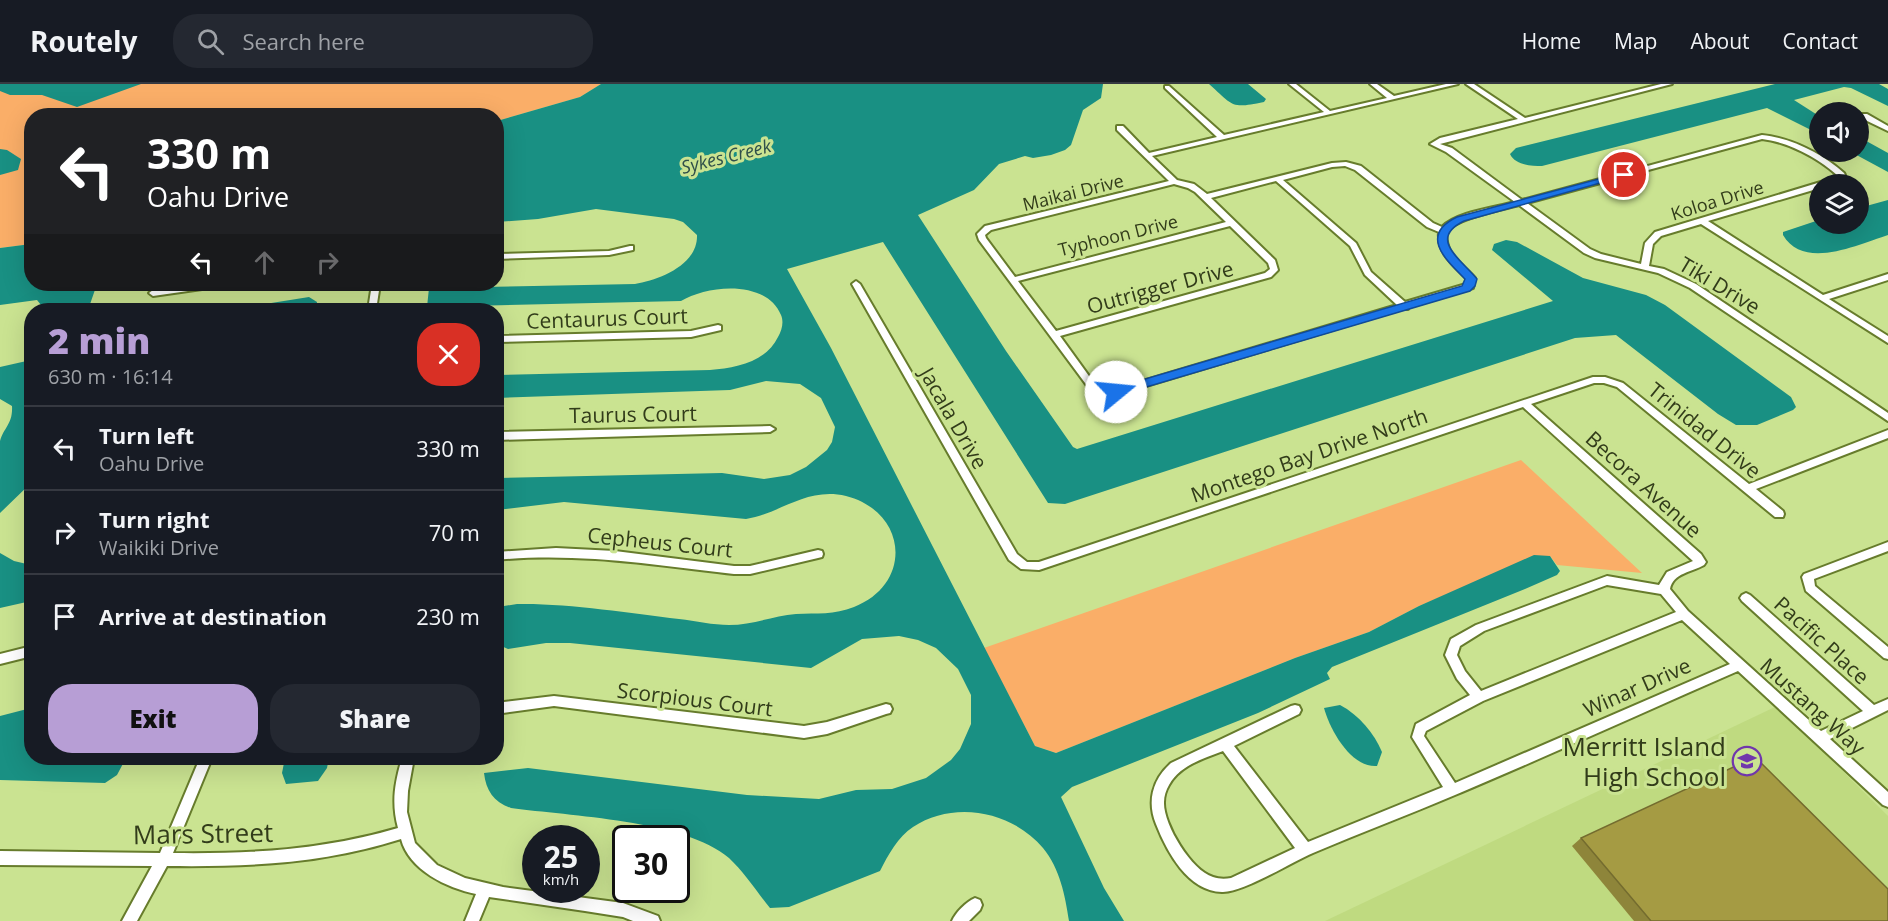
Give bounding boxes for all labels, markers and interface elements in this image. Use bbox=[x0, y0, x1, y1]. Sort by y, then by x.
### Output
search box bbox=[173, 14, 593, 68]
text: Routely bbox=[30, 22, 137, 60]
icon: search bbox=[194, 25, 227, 58]
text: Search here bbox=[242, 26, 365, 56]
text: Home bbox=[1522, 27, 1581, 55]
text: Map bbox=[1614, 27, 1657, 55]
text: About bbox=[1690, 27, 1750, 55]
text: Contact bbox=[1783, 27, 1858, 55]
map controls bbox=[1809, 102, 1869, 234]
button: sound bbox=[1809, 102, 1869, 162]
text: 330 m bbox=[147, 124, 271, 181]
icon: left bbox=[48, 132, 126, 210]
water label: Sykes Creek bbox=[678, 133, 775, 179]
pin bbox=[1598, 149, 1649, 200]
icon: arrive bbox=[1607, 158, 1640, 191]
street label: Maikai Drive bbox=[1020, 168, 1126, 216]
street label: Koloa Drive bbox=[1668, 174, 1766, 226]
button: layers bbox=[1809, 174, 1869, 234]
text: Oahu Drive bbox=[147, 178, 289, 215]
street label: Typhoon Drive bbox=[1056, 209, 1180, 261]
icon: left bbox=[185, 246, 218, 279]
icon: ahead bbox=[248, 246, 281, 279]
icon: right bbox=[311, 246, 344, 279]
street label: Tiki Drive bbox=[1674, 250, 1766, 320]
street label: Outrigger Drive bbox=[1084, 254, 1236, 320]
street label: Centaurus Court bbox=[526, 301, 688, 335]
text: 2 min bbox=[48, 316, 150, 365]
button: close bbox=[417, 323, 480, 386]
street label: Jacala Drive bbox=[913, 360, 994, 474]
position arrow bbox=[1084, 360, 1148, 424]
text: 630 m · 16:14 bbox=[48, 363, 173, 390]
street label: Trinidad Drive bbox=[1643, 376, 1767, 484]
street label: Taurus Court bbox=[569, 399, 697, 429]
street label: Montego Bay Drive North bbox=[1187, 401, 1431, 509]
text: Turn left bbox=[99, 420, 194, 450]
street label: Becora Avenue bbox=[1580, 424, 1708, 544]
icon: left bbox=[48, 432, 81, 465]
text: 330 m bbox=[416, 433, 480, 463]
text: Oahu Drive bbox=[99, 450, 204, 477]
text: Turn right bbox=[99, 504, 210, 534]
icon: right bbox=[48, 516, 81, 549]
text: 70 m bbox=[429, 517, 480, 547]
street label: Cepheus Court bbox=[586, 520, 734, 564]
text: Waikiki Drive bbox=[99, 534, 219, 561]
street label: Pacific Place bbox=[1768, 590, 1876, 690]
icon: arrive bbox=[48, 600, 81, 633]
text: Arrive at destination bbox=[99, 601, 327, 631]
text: 230 m bbox=[416, 601, 480, 631]
street label: Winar Drive bbox=[1579, 651, 1695, 723]
street label: Mustang Way bbox=[1754, 651, 1872, 761]
street label: Scorpious Court bbox=[616, 676, 774, 722]
button: Exit bbox=[48, 684, 258, 753]
button: Share bbox=[270, 684, 480, 753]
place label: Merritt Island High School bbox=[1562, 728, 1726, 794]
school or university icon: Merritt Island High School bbox=[1731, 745, 1763, 777]
street label: Mars Street bbox=[133, 814, 273, 852]
speed limit sign: 30 bbox=[612, 825, 690, 903]
text: 25 bbox=[544, 836, 578, 877]
text: km/h bbox=[543, 869, 579, 889]

